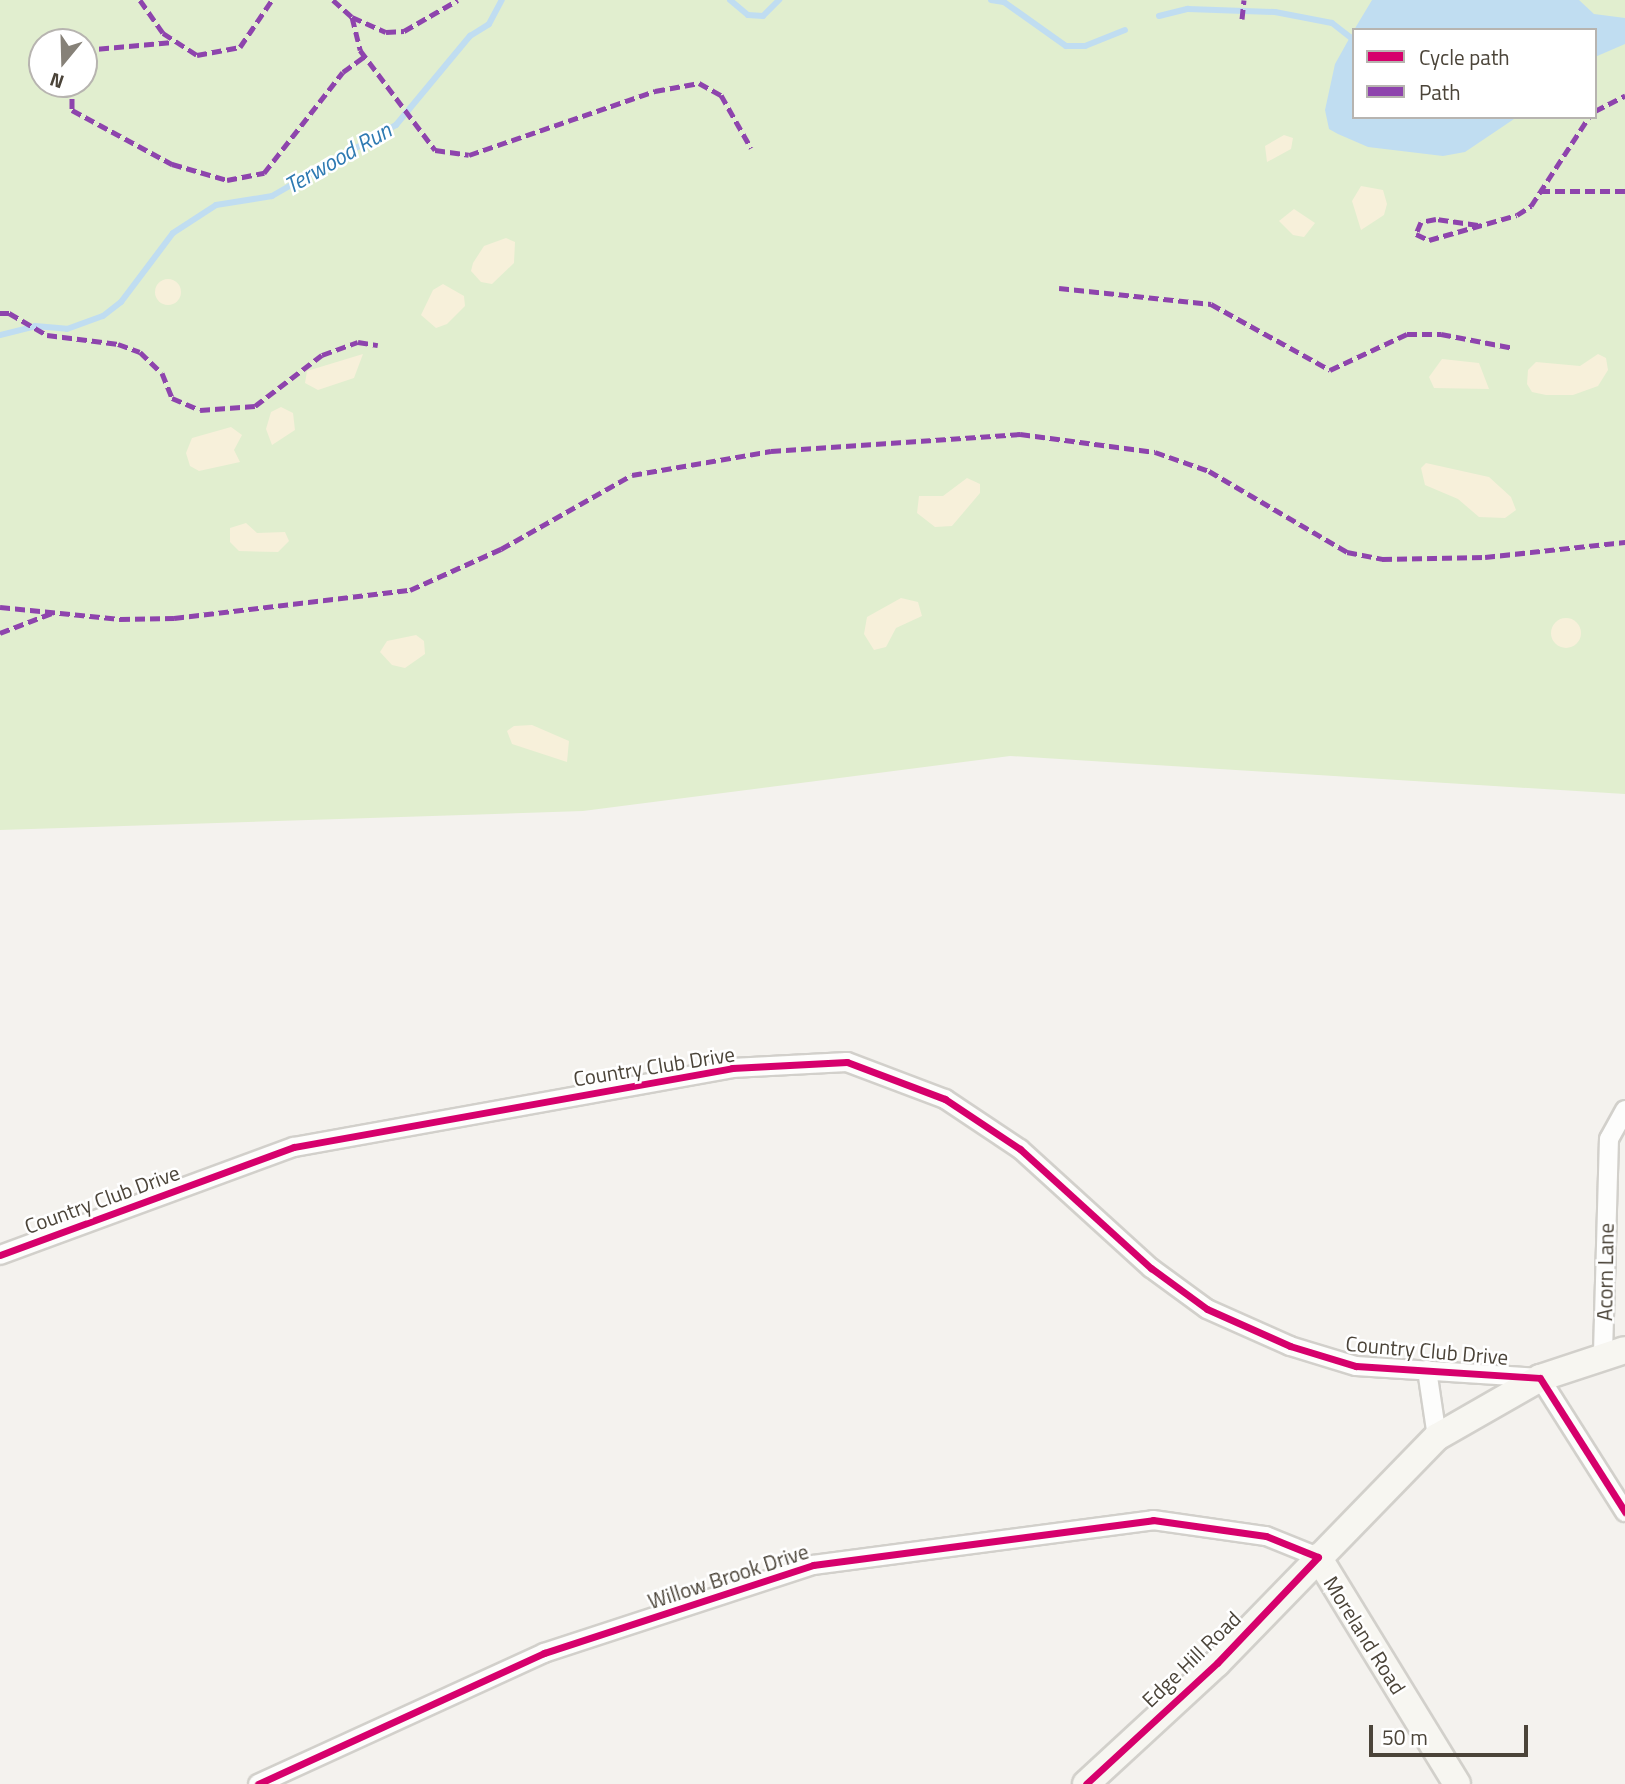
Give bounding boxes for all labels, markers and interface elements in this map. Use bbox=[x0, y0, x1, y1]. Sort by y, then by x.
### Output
north arrow bbox=[28, 28, 98, 98]
legend bbox=[1352, 28, 1597, 119]
text: Cycle path bbox=[1419, 41, 1510, 73]
text: N bbox=[46, 66, 68, 97]
text: Path bbox=[1419, 76, 1461, 108]
water label: Terwood Run bbox=[280, 116, 396, 200]
street label: Country Club Drive bbox=[571, 1041, 737, 1091]
street label: Country Club Drive bbox=[21, 1159, 183, 1239]
street label: Acorn Lane bbox=[1592, 1223, 1618, 1321]
street label: Country Club Drive bbox=[1345, 1330, 1509, 1370]
street label: Willow Brook Drive bbox=[645, 1538, 811, 1614]
street label: Moreland Road bbox=[1319, 1571, 1411, 1699]
street label: Edge Hill Road bbox=[1137, 1606, 1245, 1712]
scale bar bbox=[1373, 1710, 1532, 1754]
text: 50 m bbox=[1382, 1721, 1428, 1753]

